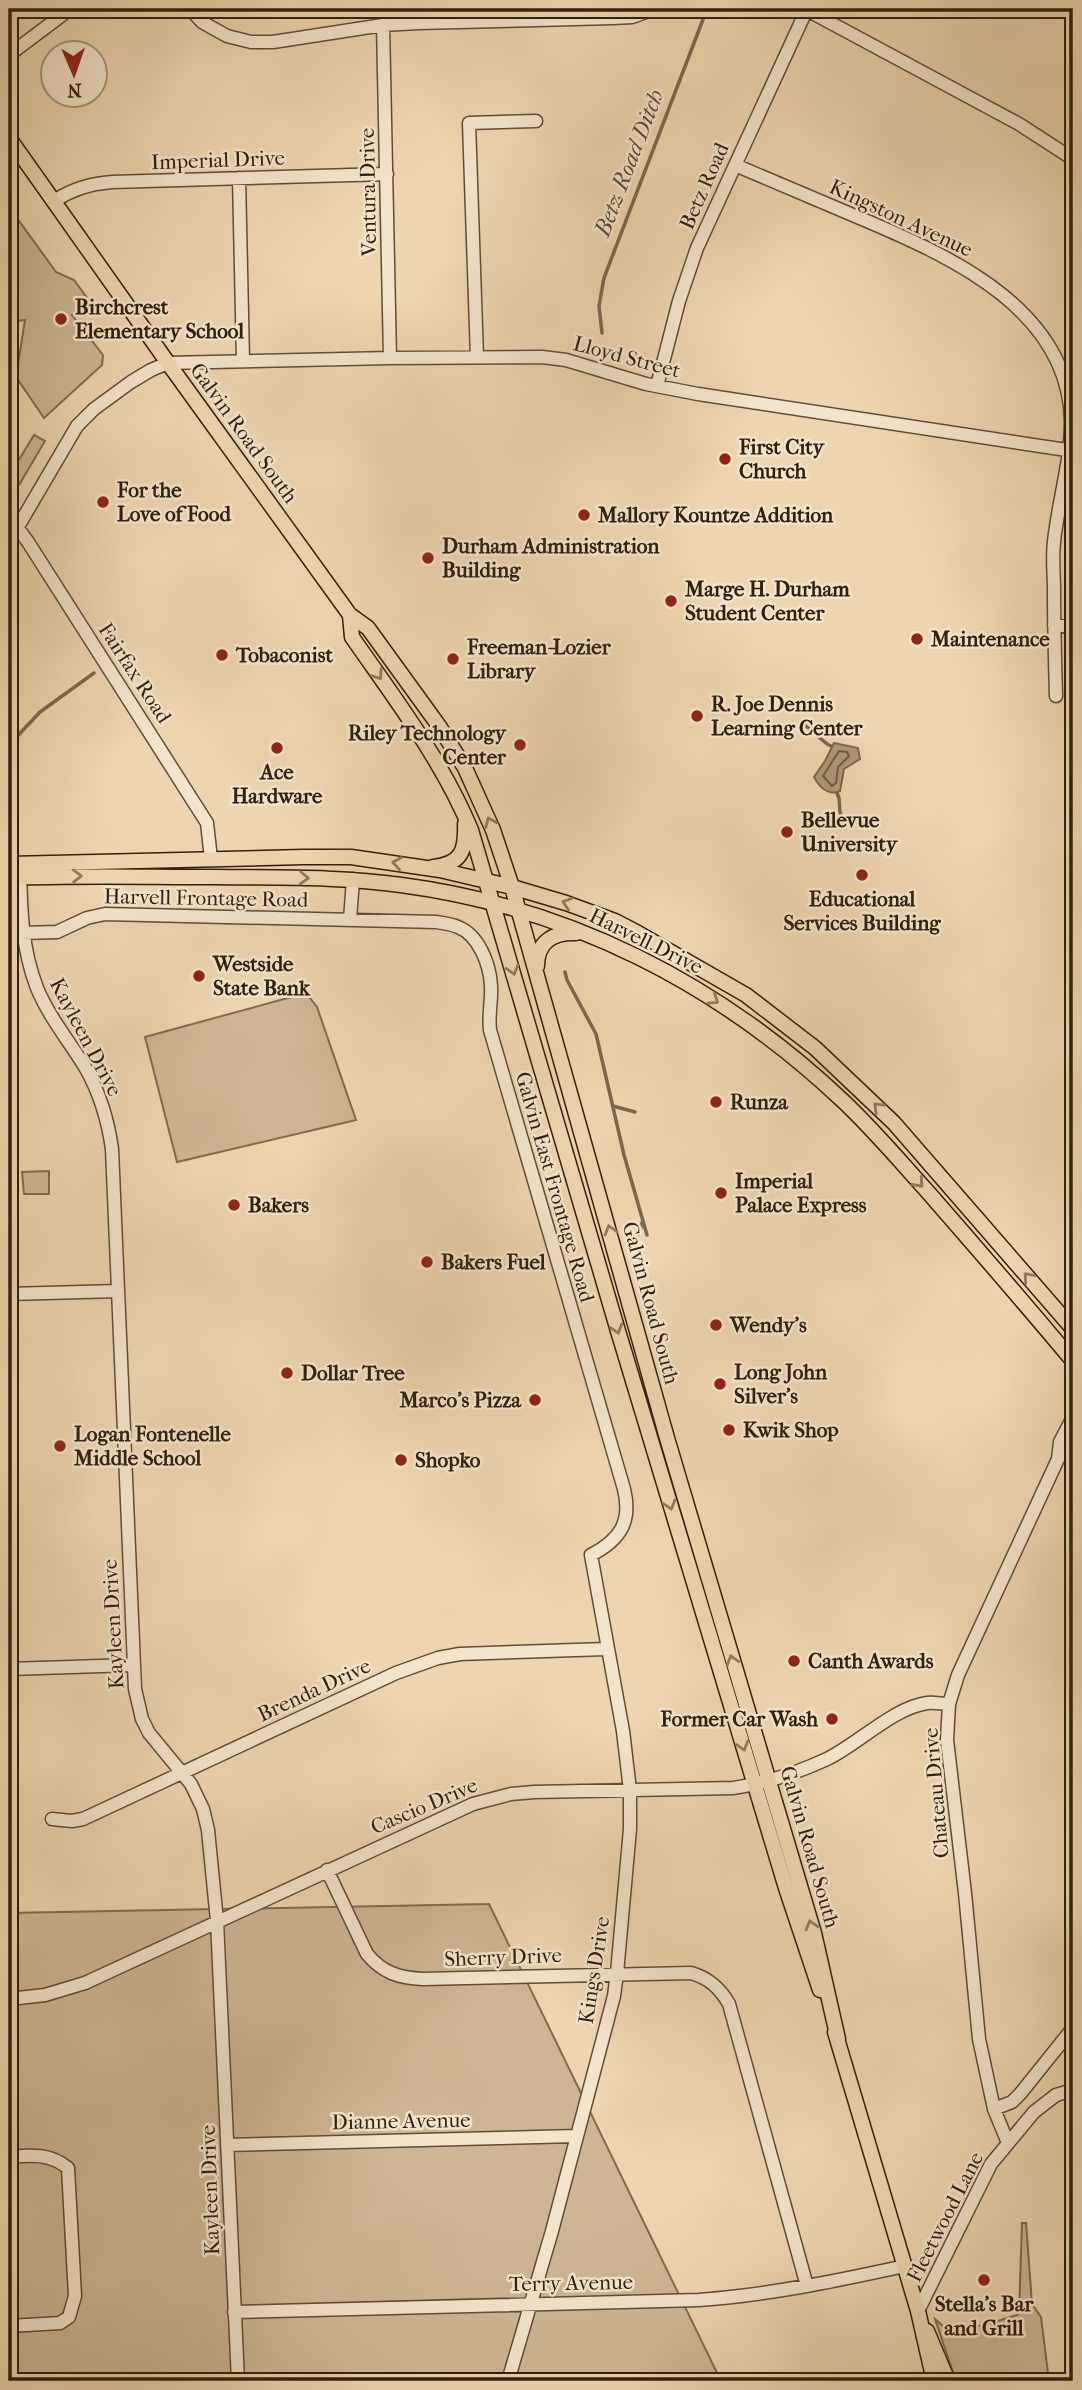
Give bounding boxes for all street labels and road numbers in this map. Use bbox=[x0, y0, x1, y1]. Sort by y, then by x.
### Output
street label: Ventura Drive bbox=[355, 127, 381, 258]
street label: Betz Road bbox=[674, 139, 734, 233]
street label: Imperial Drive bbox=[151, 146, 285, 174]
street label: Kingston Avenue bbox=[826, 174, 976, 262]
street label: Lloyd Street bbox=[571, 331, 684, 383]
street label: Galvin Road South bbox=[185, 358, 303, 508]
street label: Fairfax Road bbox=[94, 618, 177, 728]
street label: Harvell Frontage Road bbox=[104, 884, 309, 912]
street label: Harvell Drive bbox=[585, 903, 707, 979]
street label: Kayleen Drive bbox=[45, 974, 127, 1100]
street label: Galvin East Frontage Road bbox=[511, 1069, 600, 1305]
street label: Galvin Road South bbox=[618, 1219, 684, 1387]
street label: Kayleen Drive bbox=[98, 1558, 128, 1690]
street label: Brenda Drive bbox=[254, 1653, 374, 1727]
street label: Chateau Drive bbox=[918, 1727, 954, 1859]
street label: Galvin Road South bbox=[775, 1763, 845, 1931]
street label: Cascio Drive bbox=[367, 1773, 481, 1839]
street label: Kings Drive bbox=[574, 1915, 614, 2025]
street label: Sherry Drive bbox=[444, 1943, 562, 1971]
street label: Dianne Avenue bbox=[331, 2108, 471, 2134]
street label: Kayleen Drive bbox=[196, 2124, 224, 2256]
street label: Fleetwood Lane bbox=[902, 2148, 988, 2286]
street label: Terry Avenue bbox=[509, 2270, 633, 2296]

